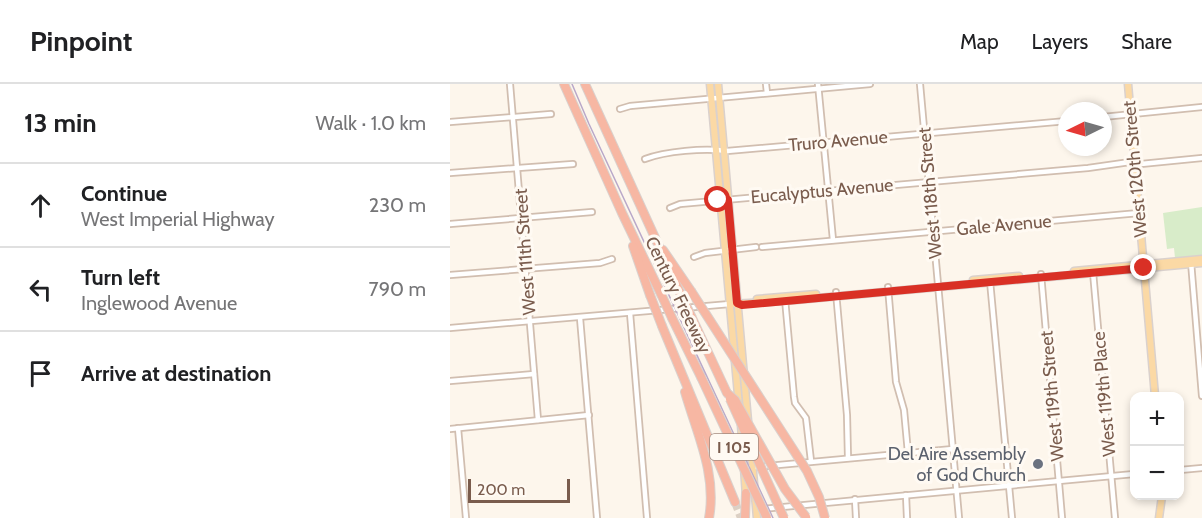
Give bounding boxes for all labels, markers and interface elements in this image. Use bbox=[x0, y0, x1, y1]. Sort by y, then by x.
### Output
text: Pinpoint bbox=[30, 24, 132, 58]
text: Map bbox=[960, 29, 999, 54]
text: Layers bbox=[1032, 29, 1088, 54]
text: Share bbox=[1121, 29, 1172, 54]
street label: West 120th Street bbox=[1118, 100, 1152, 238]
north arrow bbox=[1058, 102, 1112, 156]
text: 13 min bbox=[24, 107, 97, 139]
text: Walk · 1.0 km bbox=[316, 111, 426, 135]
street label: Truro Avenue bbox=[787, 126, 889, 156]
street label: West 118th Street bbox=[913, 126, 947, 260]
street label: Eucalyptus Avenue bbox=[750, 174, 894, 208]
text: Continue bbox=[81, 180, 167, 207]
route start bbox=[704, 186, 730, 212]
street label: West 111th Street bbox=[510, 188, 540, 316]
icon: ahead bbox=[24, 189, 57, 222]
text: 230 m bbox=[369, 193, 426, 217]
text: West Imperial Highway bbox=[81, 207, 275, 231]
street label: Gale Avenue bbox=[956, 210, 1052, 240]
street label: Century Freeway bbox=[640, 233, 716, 357]
route end bbox=[1130, 254, 1156, 280]
text: Turn left bbox=[81, 264, 160, 291]
icon: left bbox=[24, 273, 57, 306]
text: 790 m bbox=[369, 277, 426, 301]
text: Inglewood Avenue bbox=[81, 291, 237, 315]
street label: West 119th Street bbox=[1035, 330, 1069, 462]
street label: West 119th Place bbox=[1088, 331, 1120, 457]
icon: arrive bbox=[24, 357, 57, 390]
text: Arrive at destination bbox=[81, 360, 271, 387]
map controls bbox=[1130, 392, 1184, 500]
button: + bbox=[1130, 392, 1184, 446]
road number: I 105 bbox=[710, 434, 758, 460]
place label: Del Aire Assembly of God Church bbox=[888, 443, 1026, 486]
button: − bbox=[1130, 446, 1184, 500]
marker: Del Aire Assembly of God Church bbox=[1031, 457, 1045, 471]
scale bar bbox=[468, 476, 570, 504]
text: 200 m bbox=[477, 480, 525, 499]

